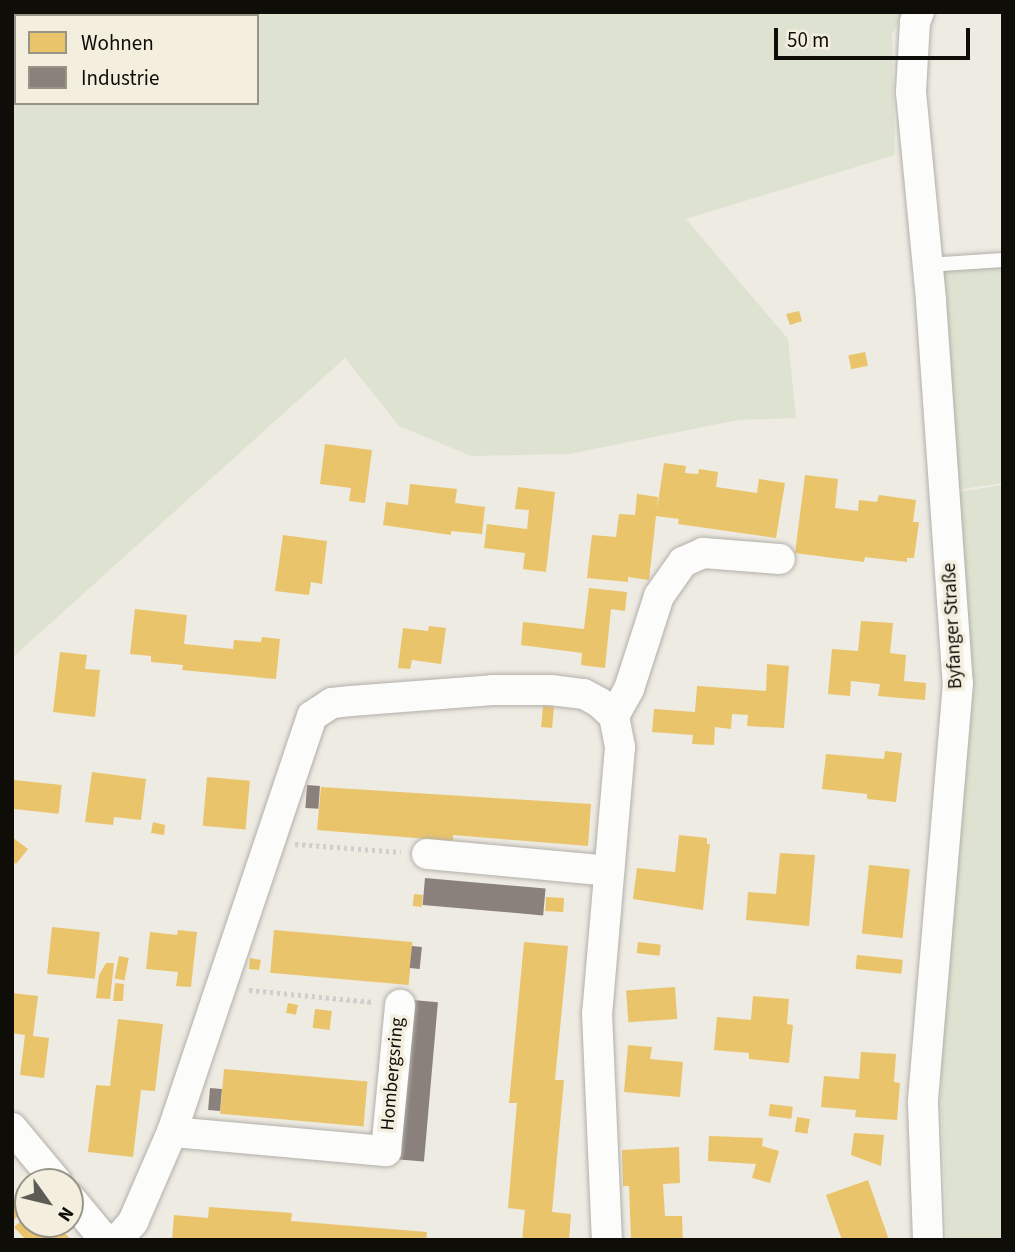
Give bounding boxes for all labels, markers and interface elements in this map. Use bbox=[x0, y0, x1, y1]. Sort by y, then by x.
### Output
legend bbox=[14, 14, 259, 105]
scale bar bbox=[777, 14, 973, 58]
text: 50 m bbox=[787, 25, 829, 55]
text: Wohnen bbox=[81, 28, 154, 58]
text: Industrie bbox=[81, 63, 159, 93]
street label: Byfanger Straße bbox=[938, 562, 968, 690]
street label: Hombergsring bbox=[377, 1016, 409, 1132]
north arrow bbox=[14, 1168, 84, 1238]
text: N bbox=[50, 1201, 80, 1227]

